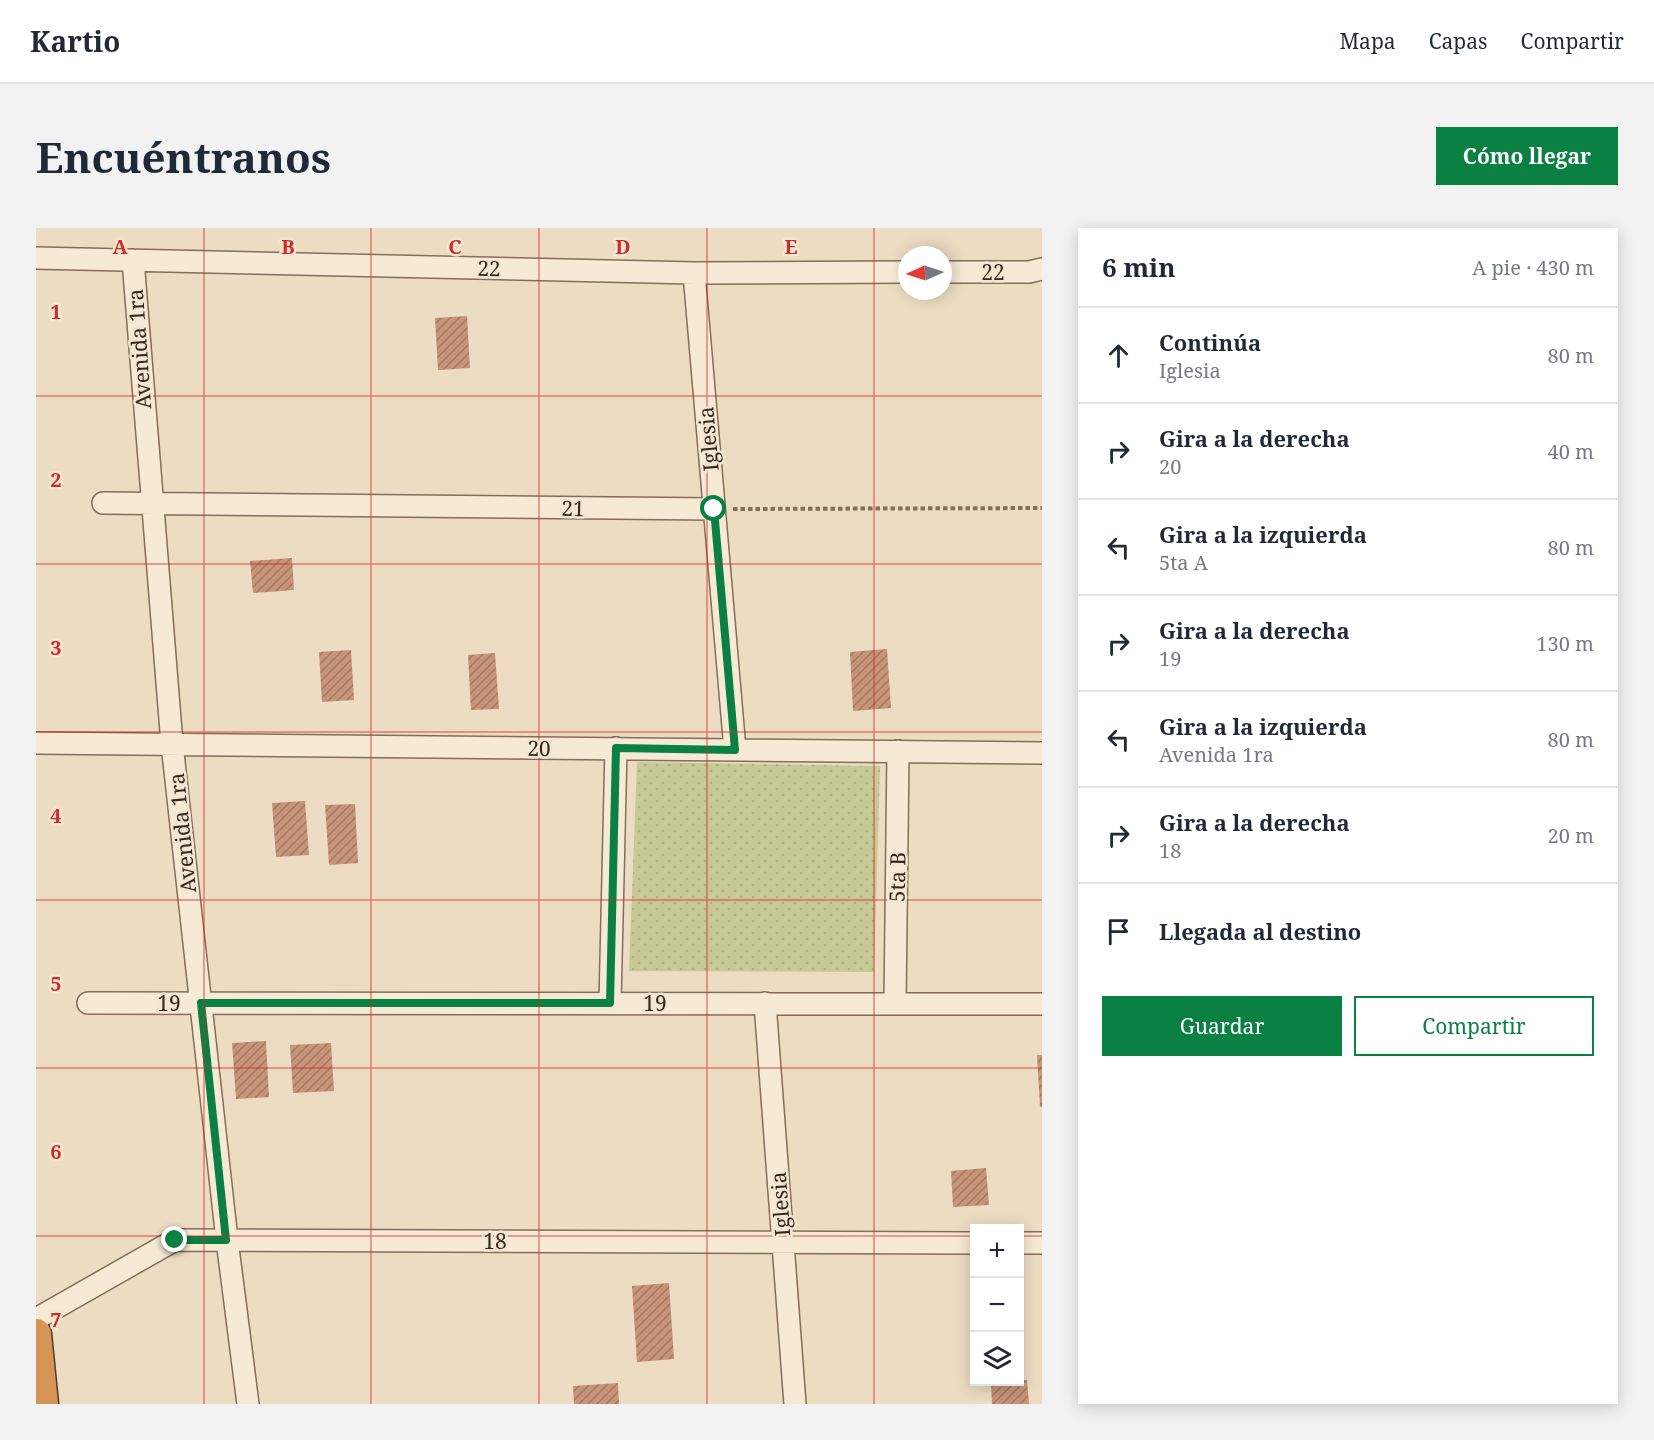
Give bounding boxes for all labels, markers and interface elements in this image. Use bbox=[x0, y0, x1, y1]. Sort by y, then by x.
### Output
text: Kartio bbox=[30, 22, 120, 60]
text: Mapa bbox=[1339, 27, 1396, 55]
text: Capas bbox=[1429, 27, 1488, 55]
text: Compartir bbox=[1521, 27, 1624, 55]
button: Cómo llegar bbox=[1436, 127, 1618, 185]
text: Encuéntranos bbox=[36, 128, 331, 185]
text: A bbox=[112, 233, 128, 260]
text: B bbox=[281, 233, 295, 260]
text: C bbox=[448, 233, 462, 260]
text: D bbox=[615, 233, 631, 260]
text: E bbox=[784, 233, 798, 260]
north arrow bbox=[898, 246, 952, 300]
text: 6 min bbox=[1102, 249, 1176, 285]
street label: 22 bbox=[477, 254, 501, 282]
text: A pie · 430 m bbox=[1472, 254, 1594, 281]
street label: 22 bbox=[981, 258, 1005, 286]
street label: Avenida 1ra bbox=[121, 288, 157, 410]
text: 1 bbox=[50, 298, 62, 325]
text: Continúa bbox=[1159, 327, 1261, 357]
icon: ahead bbox=[1102, 339, 1135, 372]
text: 80 m bbox=[1548, 342, 1594, 369]
text: Iglesia bbox=[1159, 357, 1221, 384]
street label: Iglesia bbox=[691, 406, 725, 472]
text: Gira a la derecha bbox=[1159, 423, 1350, 453]
icon: right bbox=[1102, 435, 1135, 468]
text: 40 m bbox=[1548, 438, 1594, 465]
text: 20 bbox=[1159, 453, 1181, 480]
text: 2 bbox=[50, 466, 62, 493]
street label: 21 bbox=[561, 494, 585, 522]
route start bbox=[700, 495, 726, 521]
text: Gira a la izquierda bbox=[1159, 519, 1367, 549]
icon: left bbox=[1102, 531, 1135, 564]
text: 80 m bbox=[1548, 534, 1594, 561]
text: 5ta A bbox=[1159, 549, 1208, 576]
text: Gira a la derecha bbox=[1159, 615, 1350, 645]
icon: right bbox=[1102, 627, 1135, 660]
text: 130 m bbox=[1536, 630, 1594, 657]
text: 3 bbox=[50, 634, 62, 661]
text: 19 bbox=[1159, 645, 1181, 672]
text: Gira a la izquierda bbox=[1159, 711, 1367, 741]
icon: left bbox=[1102, 723, 1135, 756]
text: 80 m bbox=[1548, 726, 1594, 753]
street label: 20 bbox=[527, 734, 551, 762]
text: Avenida 1ra bbox=[1159, 741, 1274, 768]
street label: Avenida 1ra bbox=[162, 772, 202, 894]
text: 4 bbox=[50, 802, 62, 829]
text: Gira a la derecha bbox=[1159, 807, 1350, 837]
icon: right bbox=[1102, 819, 1135, 852]
text: 20 m bbox=[1548, 822, 1594, 849]
text: 18 bbox=[1159, 837, 1181, 864]
street label: 5ta B bbox=[883, 852, 911, 902]
icon: arrive bbox=[1102, 915, 1135, 948]
text: Llegada al destino bbox=[1159, 916, 1361, 946]
text: 5 bbox=[50, 970, 62, 997]
street label: 19 bbox=[157, 989, 181, 1017]
street label: 19 bbox=[643, 989, 667, 1017]
button: Guardar bbox=[1102, 996, 1342, 1056]
button: Compartir bbox=[1354, 996, 1594, 1056]
text: 6 bbox=[50, 1138, 62, 1165]
street label: Iglesia bbox=[764, 1171, 796, 1237]
map controls bbox=[970, 1224, 1024, 1386]
button: + bbox=[970, 1224, 1024, 1278]
route end bbox=[161, 1226, 187, 1252]
street label: 18 bbox=[483, 1227, 507, 1255]
button: − bbox=[970, 1278, 1024, 1332]
text: 7 bbox=[50, 1306, 62, 1333]
button: layers bbox=[970, 1332, 1024, 1386]

